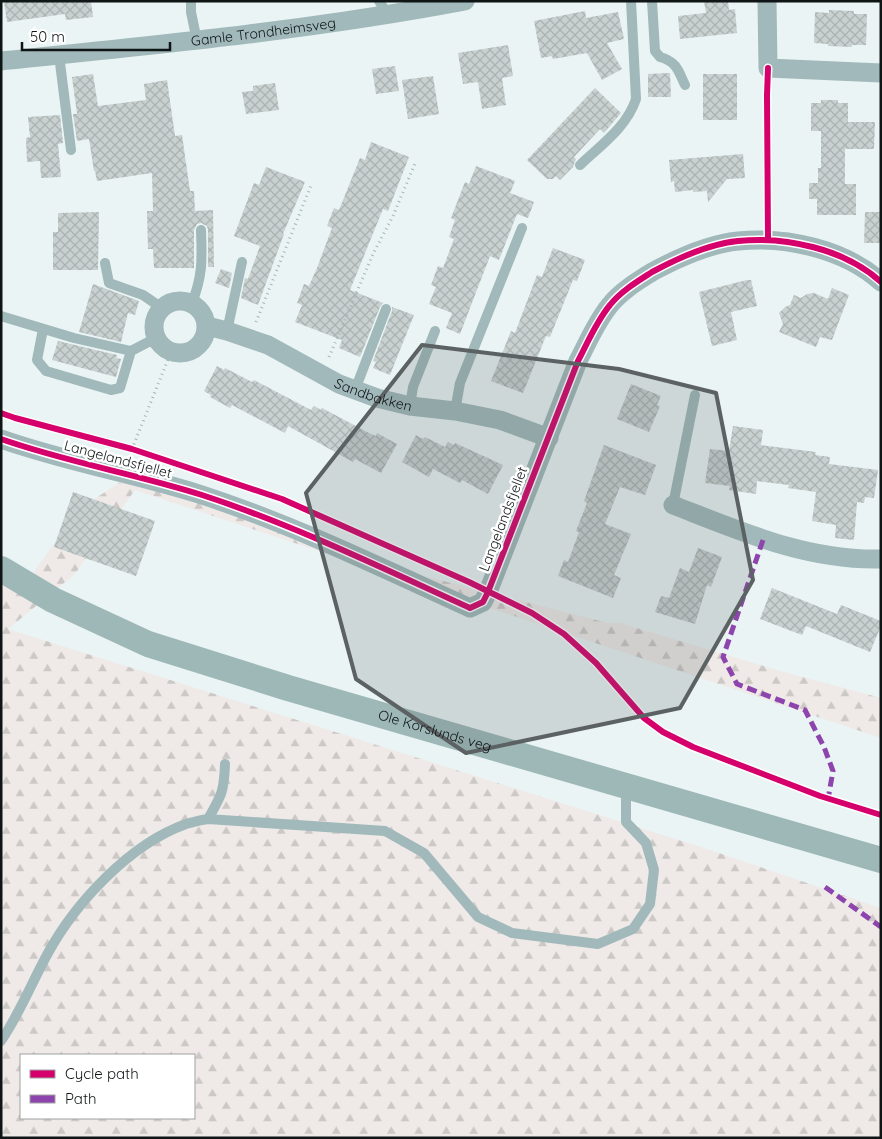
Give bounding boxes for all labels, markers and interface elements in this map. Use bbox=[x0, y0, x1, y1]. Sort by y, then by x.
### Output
street label: Gamle Trondheimsveg bbox=[190, 14, 337, 50]
scale bar bbox=[22, 20, 170, 52]
text: 50 m bbox=[30, 27, 65, 46]
street label: Sandbakken bbox=[331, 374, 414, 415]
street label: Langelandsfjellet bbox=[62, 436, 174, 482]
street label: Langelandsfjellet bbox=[475, 464, 531, 574]
street label: Ole Korslunds veg bbox=[376, 706, 494, 756]
legend bbox=[20, 1054, 195, 1119]
text: Cycle path bbox=[65, 1064, 139, 1083]
text: Path bbox=[65, 1089, 97, 1108]

